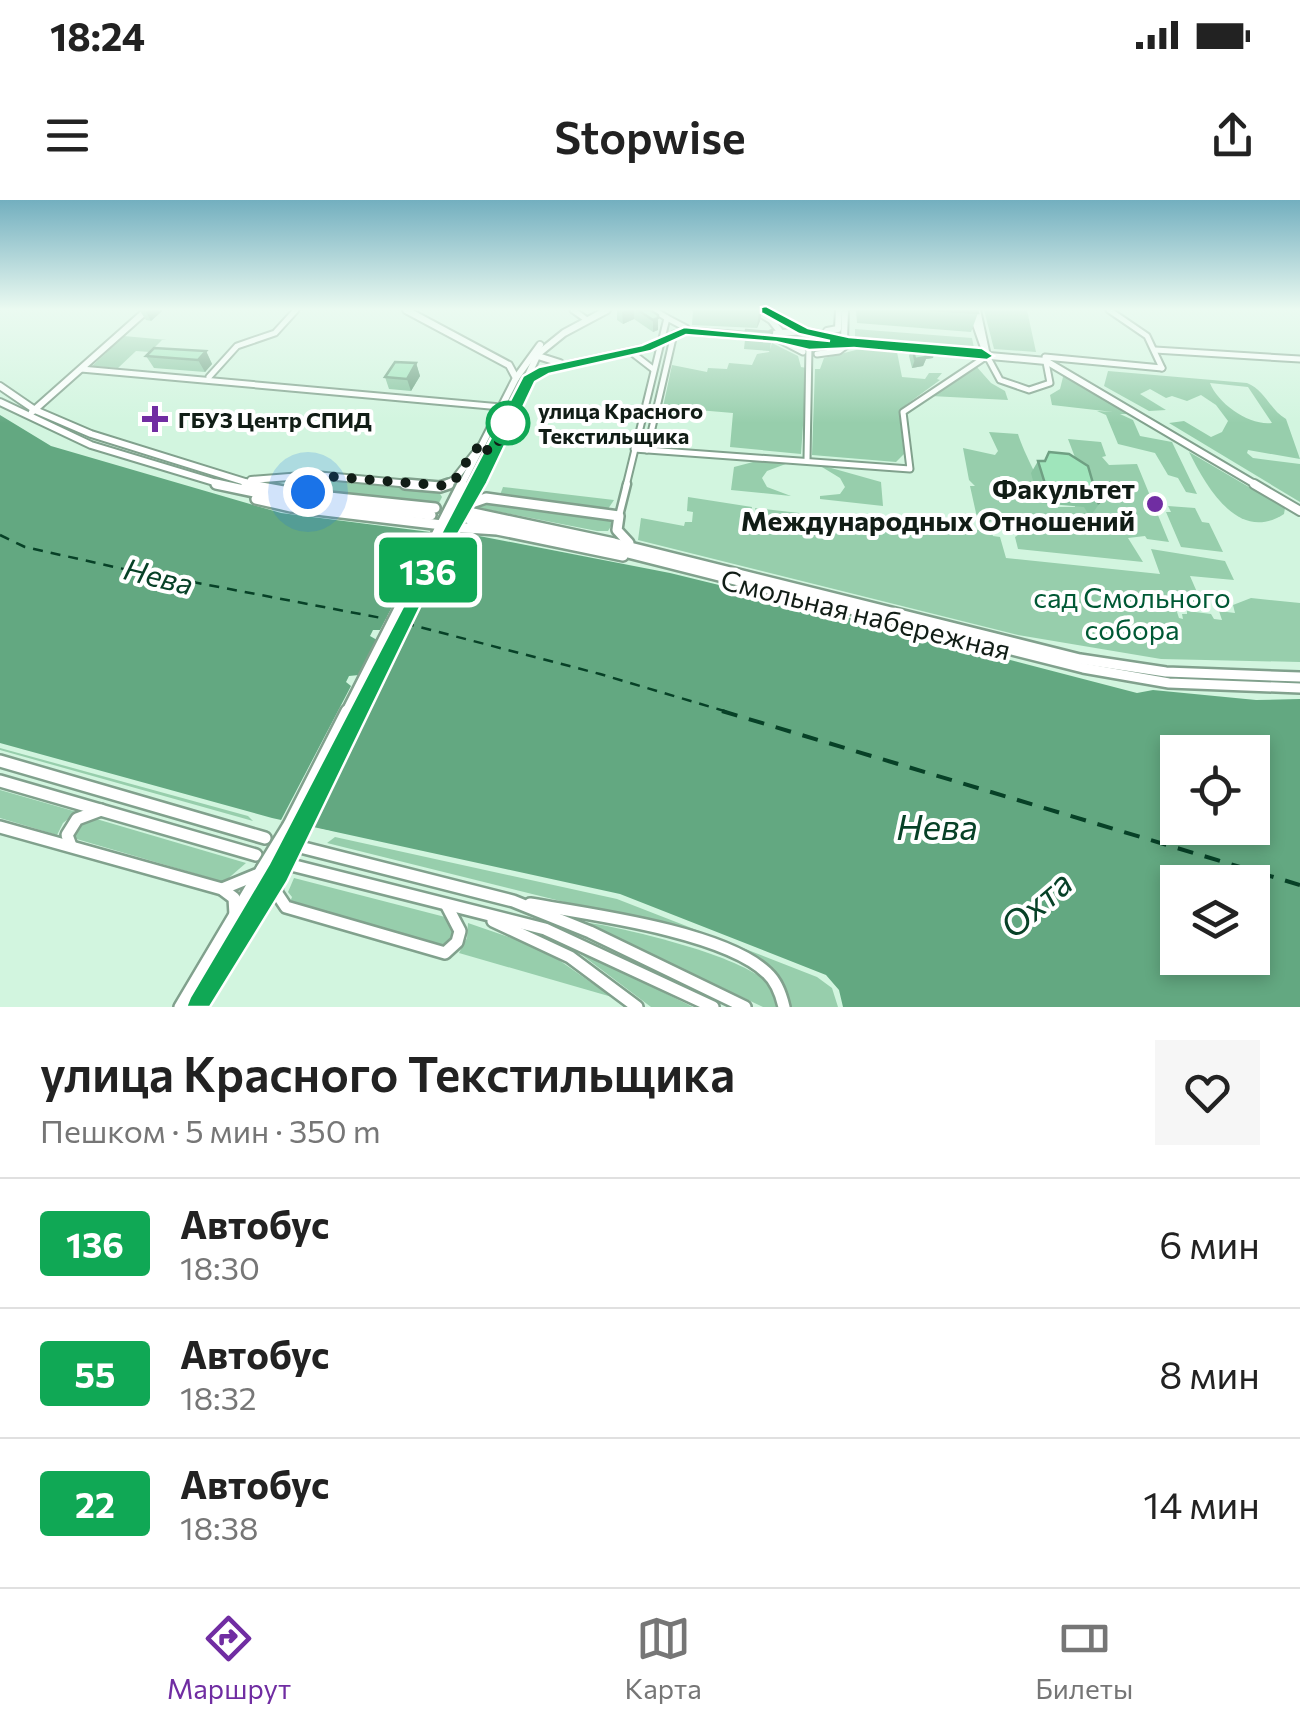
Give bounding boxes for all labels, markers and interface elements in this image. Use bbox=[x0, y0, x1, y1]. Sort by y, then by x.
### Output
text: 18:24 bbox=[50, 12, 145, 59]
icon: menu bbox=[40, 108, 95, 163]
text: Stopwise bbox=[554, 108, 746, 163]
icon: share bbox=[1205, 108, 1260, 163]
place label: улица Красного Текстильщика bbox=[538, 397, 703, 449]
marker: улица Красного Текстильщика bbox=[487, 402, 529, 444]
marker: ГБУЗ Центр СПИД bbox=[142, 406, 168, 432]
place label: ГБУЗ Центр СПИД bbox=[178, 406, 372, 433]
your location bbox=[283, 467, 333, 517]
place label: Факультет Международных Отношений bbox=[741, 471, 1135, 537]
marker: Факультет Международных Отношений bbox=[1144, 493, 1166, 515]
line badge: 136 bbox=[370, 538, 486, 602]
water label: Нева bbox=[121, 549, 197, 601]
text: 136 bbox=[399, 549, 457, 592]
street label: Смольная набережная bbox=[718, 562, 1014, 666]
park label: сад Смольного собора bbox=[1033, 580, 1231, 646]
map controls bbox=[1160, 735, 1270, 975]
button: locate bbox=[1160, 735, 1270, 845]
water label: Нева bbox=[896, 804, 978, 847]
water label: Охта bbox=[990, 860, 1080, 946]
button: layers bbox=[1160, 865, 1270, 975]
button: heart bbox=[1155, 1040, 1260, 1145]
text: улица Красного Текстильщика bbox=[40, 1043, 735, 1102]
text: Пешком · 5 мин · 350 m bbox=[40, 1110, 381, 1150]
text: Автобус bbox=[180, 1200, 330, 1247]
text: 6 мин bbox=[1159, 1220, 1260, 1267]
text: 136 bbox=[66, 1222, 124, 1265]
text: 18:30 bbox=[180, 1247, 260, 1287]
text: Автобус bbox=[180, 1330, 330, 1377]
text: 8 мин bbox=[1159, 1350, 1260, 1397]
text: 55 bbox=[75, 1352, 115, 1395]
text: 18:32 bbox=[180, 1377, 257, 1417]
text: Автобус bbox=[180, 1460, 330, 1507]
text: 14 мин bbox=[1143, 1480, 1260, 1527]
text: 22 bbox=[75, 1482, 115, 1525]
text: 18:38 bbox=[180, 1507, 258, 1547]
tab: Маршрут bbox=[167, 1611, 291, 1705]
tab: Карта bbox=[625, 1611, 702, 1705]
tab: Билеты bbox=[1035, 1611, 1133, 1705]

